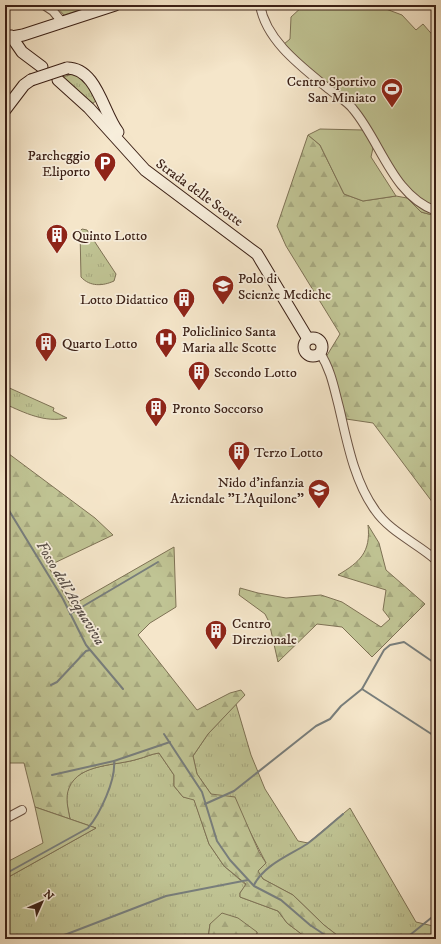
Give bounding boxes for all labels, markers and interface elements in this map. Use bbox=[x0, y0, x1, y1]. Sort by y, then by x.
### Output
place label: Centro Sportivo San Miniato bbox=[287, 73, 376, 107]
sports icon: Centro Sportivo San Miniato bbox=[379, 76, 405, 109]
place label: Parcheggio Eliporto bbox=[28, 147, 90, 181]
parking icon: Parcheggio Eliporto bbox=[92, 150, 118, 183]
street label: Strada delle Scotte bbox=[152, 155, 247, 231]
building icon: Quinto Lotto bbox=[44, 222, 70, 255]
place label: Quinto Lotto bbox=[72, 227, 147, 245]
place label: Polo di Scienze Mediche bbox=[238, 270, 331, 304]
school or university icon: Polo di Scienze Mediche bbox=[210, 273, 236, 306]
building icon: Lotto Didattico bbox=[171, 286, 197, 319]
place label: Lotto Didattico bbox=[80, 291, 168, 309]
place label: Policlinico Santa Maria alle Scotte bbox=[182, 323, 277, 357]
hospital icon: Policlinico Santa Maria alle Scotte bbox=[153, 326, 179, 359]
building icon: Quarto Lotto bbox=[33, 330, 59, 363]
place label: Quarto Lotto bbox=[62, 335, 137, 353]
building icon: Secondo Lotto bbox=[186, 359, 212, 392]
place label: Secondo Lotto bbox=[214, 364, 297, 382]
building icon: Pronto Soccorso bbox=[143, 395, 169, 428]
place label: Pronto Soccorso bbox=[172, 400, 264, 418]
building icon: Terzo Lotto bbox=[226, 439, 252, 472]
place label: Terzo Lotto bbox=[254, 444, 323, 462]
place label: Nido d'infanzia Aziendale "L'Aquilone" bbox=[170, 474, 304, 508]
school or university icon: Nido d'infanzia Aziendale "L'Aquilone" bbox=[306, 477, 332, 510]
water label: Fosso dell'Acquaviva bbox=[32, 538, 109, 649]
place label: Centro Direzionale bbox=[232, 615, 297, 649]
building icon: Centro Direzionale bbox=[203, 618, 229, 651]
north arrow bbox=[22, 882, 62, 922]
text: N bbox=[40, 887, 57, 904]

